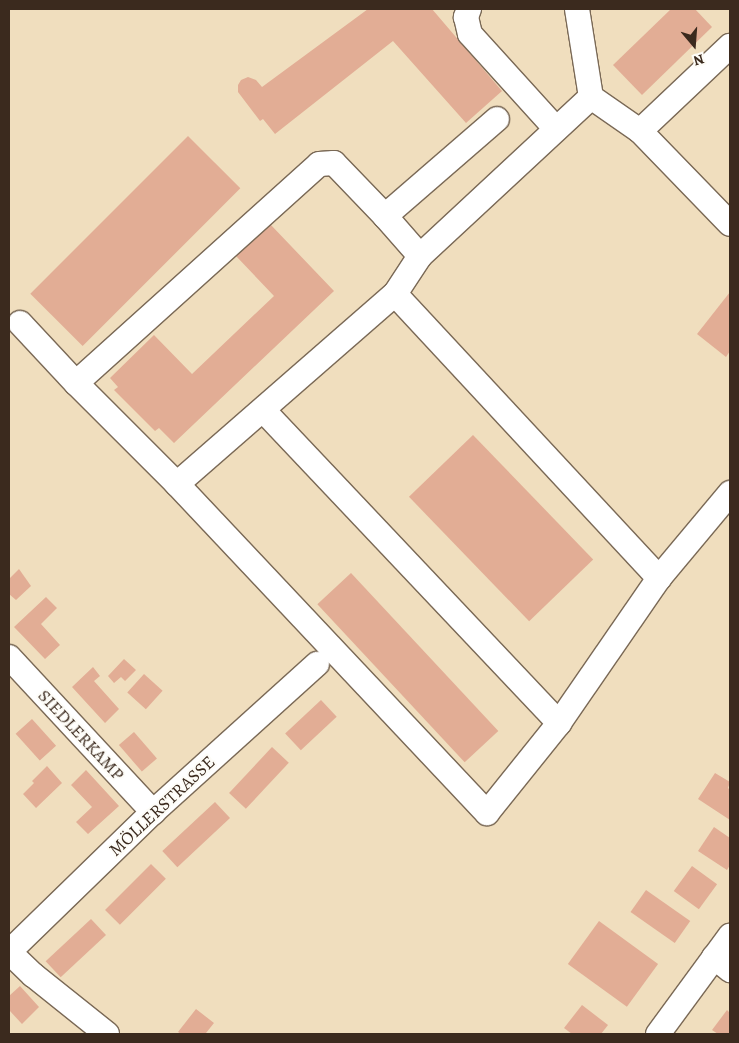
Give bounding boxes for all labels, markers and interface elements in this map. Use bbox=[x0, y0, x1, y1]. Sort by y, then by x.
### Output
north arrow bbox=[669, 20, 719, 70]
text: N bbox=[691, 49, 707, 70]
street label: SIEDLERKAMP bbox=[33, 685, 129, 785]
street label: MÖLLERSTRASSE bbox=[104, 751, 220, 861]

